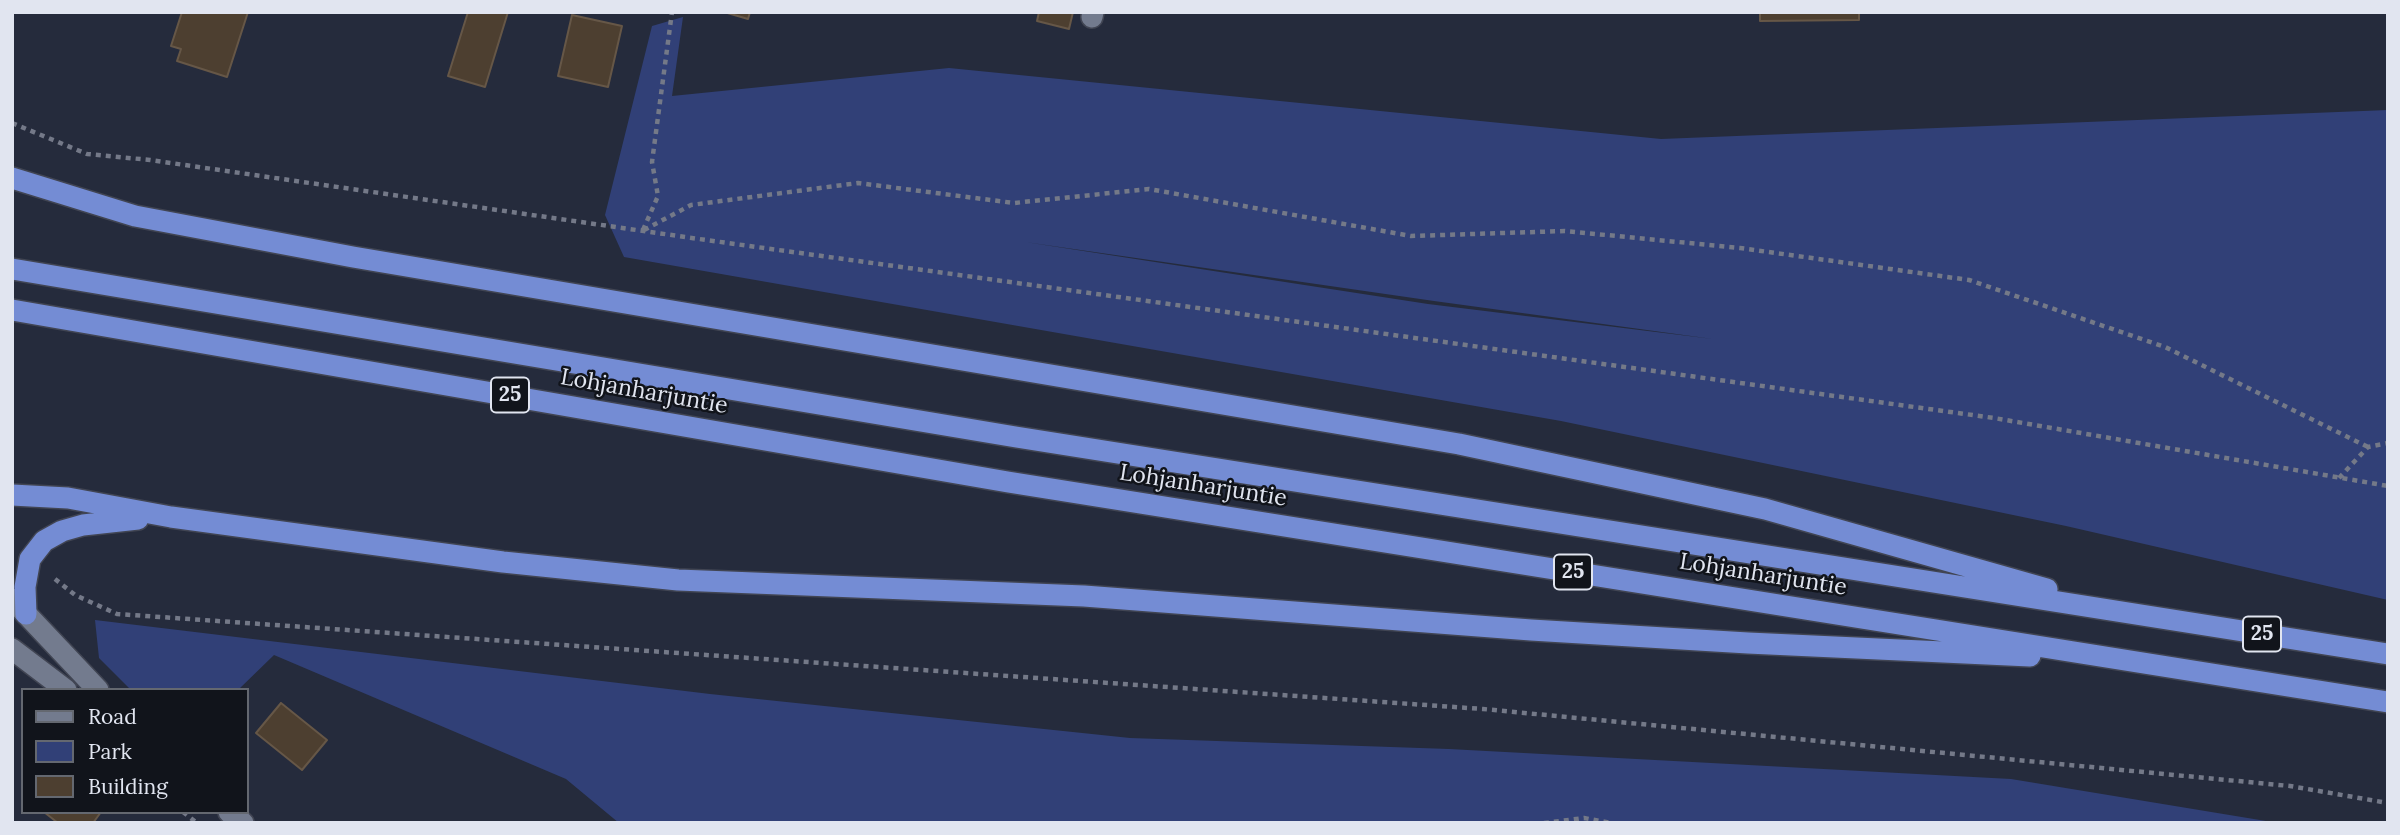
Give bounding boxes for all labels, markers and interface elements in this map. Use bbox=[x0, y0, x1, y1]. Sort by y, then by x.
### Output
street label: Lohjanharjuntie bbox=[558, 364, 730, 420]
road number: 25 bbox=[491, 378, 529, 412]
street label: Lohjanharjuntie bbox=[1117, 459, 1289, 513]
street label: Lohjanharjuntie bbox=[1677, 548, 1849, 602]
road number: 25 bbox=[1554, 554, 1592, 590]
road number: 25 bbox=[2243, 616, 2281, 652]
legend bbox=[21, 688, 248, 814]
text: Road bbox=[88, 703, 137, 730]
text: Park bbox=[88, 738, 132, 765]
text: Building bbox=[88, 773, 168, 800]

